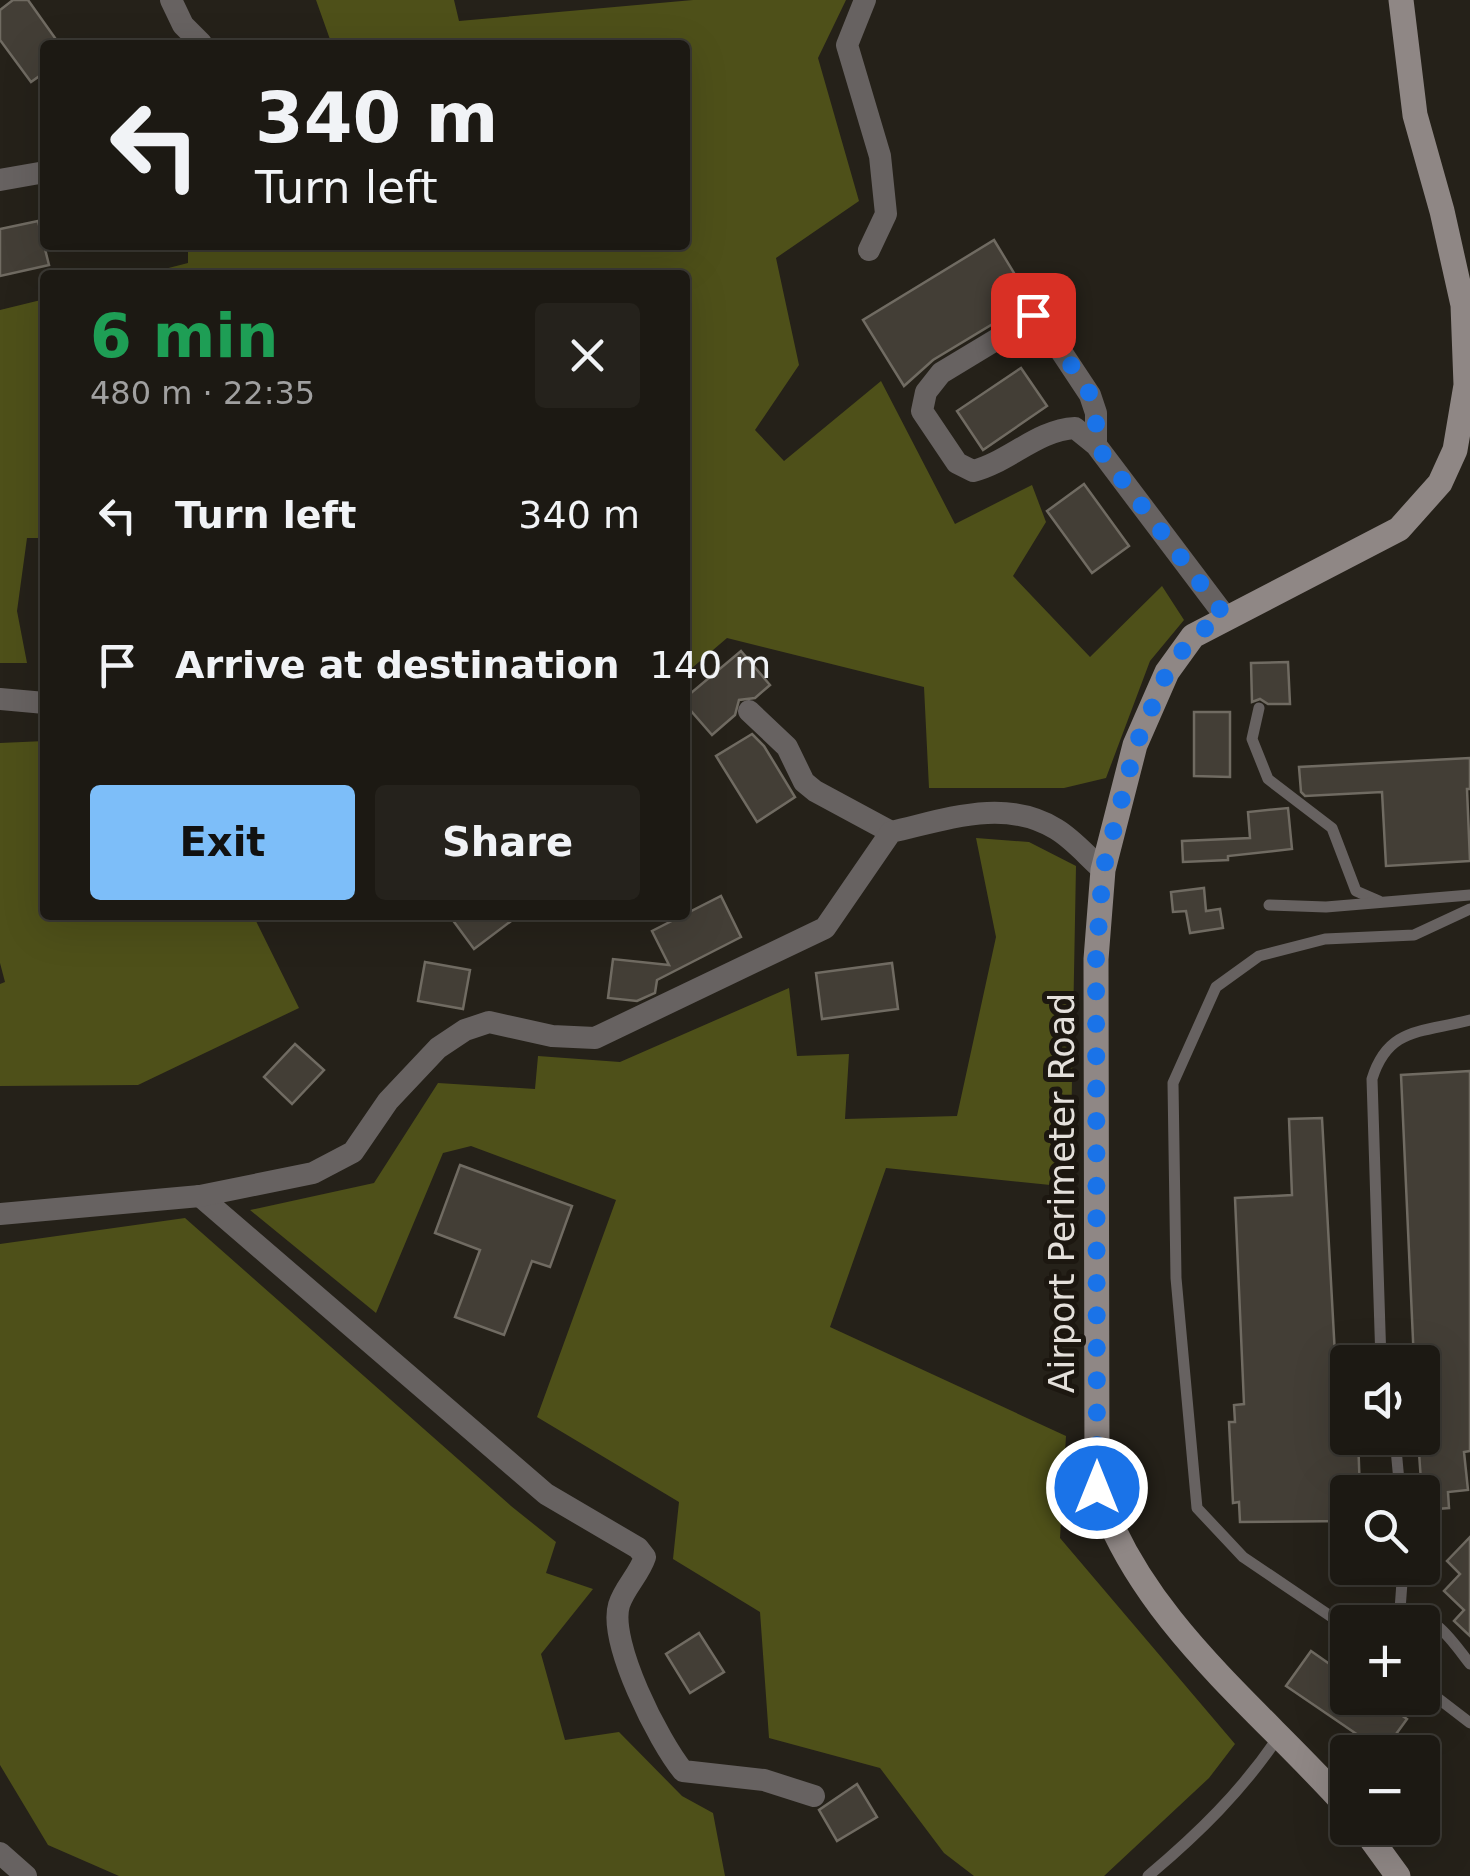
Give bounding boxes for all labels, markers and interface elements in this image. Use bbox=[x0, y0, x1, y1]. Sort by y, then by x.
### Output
text: 340 m bbox=[255, 77, 498, 159]
icon: left bbox=[90, 80, 220, 210]
text: Turn left bbox=[255, 161, 438, 214]
pin bbox=[991, 273, 1076, 358]
icon: arrive bbox=[1006, 288, 1061, 343]
text: 6 min bbox=[90, 301, 278, 371]
button: close bbox=[535, 303, 640, 408]
text: 480 m · 22:35 bbox=[90, 374, 315, 412]
icon: left bbox=[90, 488, 145, 543]
text: Turn left bbox=[175, 493, 356, 537]
text: 340 m bbox=[518, 493, 640, 537]
icon: arrive bbox=[90, 638, 145, 693]
text: Arrive at destination bbox=[175, 643, 620, 687]
text: 140 m bbox=[650, 643, 771, 687]
button: Exit bbox=[90, 785, 355, 900]
button: Share bbox=[375, 785, 640, 900]
street label: Airport Perimeter Road bbox=[1042, 993, 1082, 1393]
map controls bbox=[1330, 1345, 1440, 1845]
button: sound bbox=[1330, 1345, 1440, 1455]
position arrow bbox=[1045, 1436, 1149, 1540]
button: search bbox=[1330, 1475, 1440, 1585]
button: + bbox=[1330, 1605, 1440, 1715]
button: − bbox=[1330, 1735, 1440, 1845]

